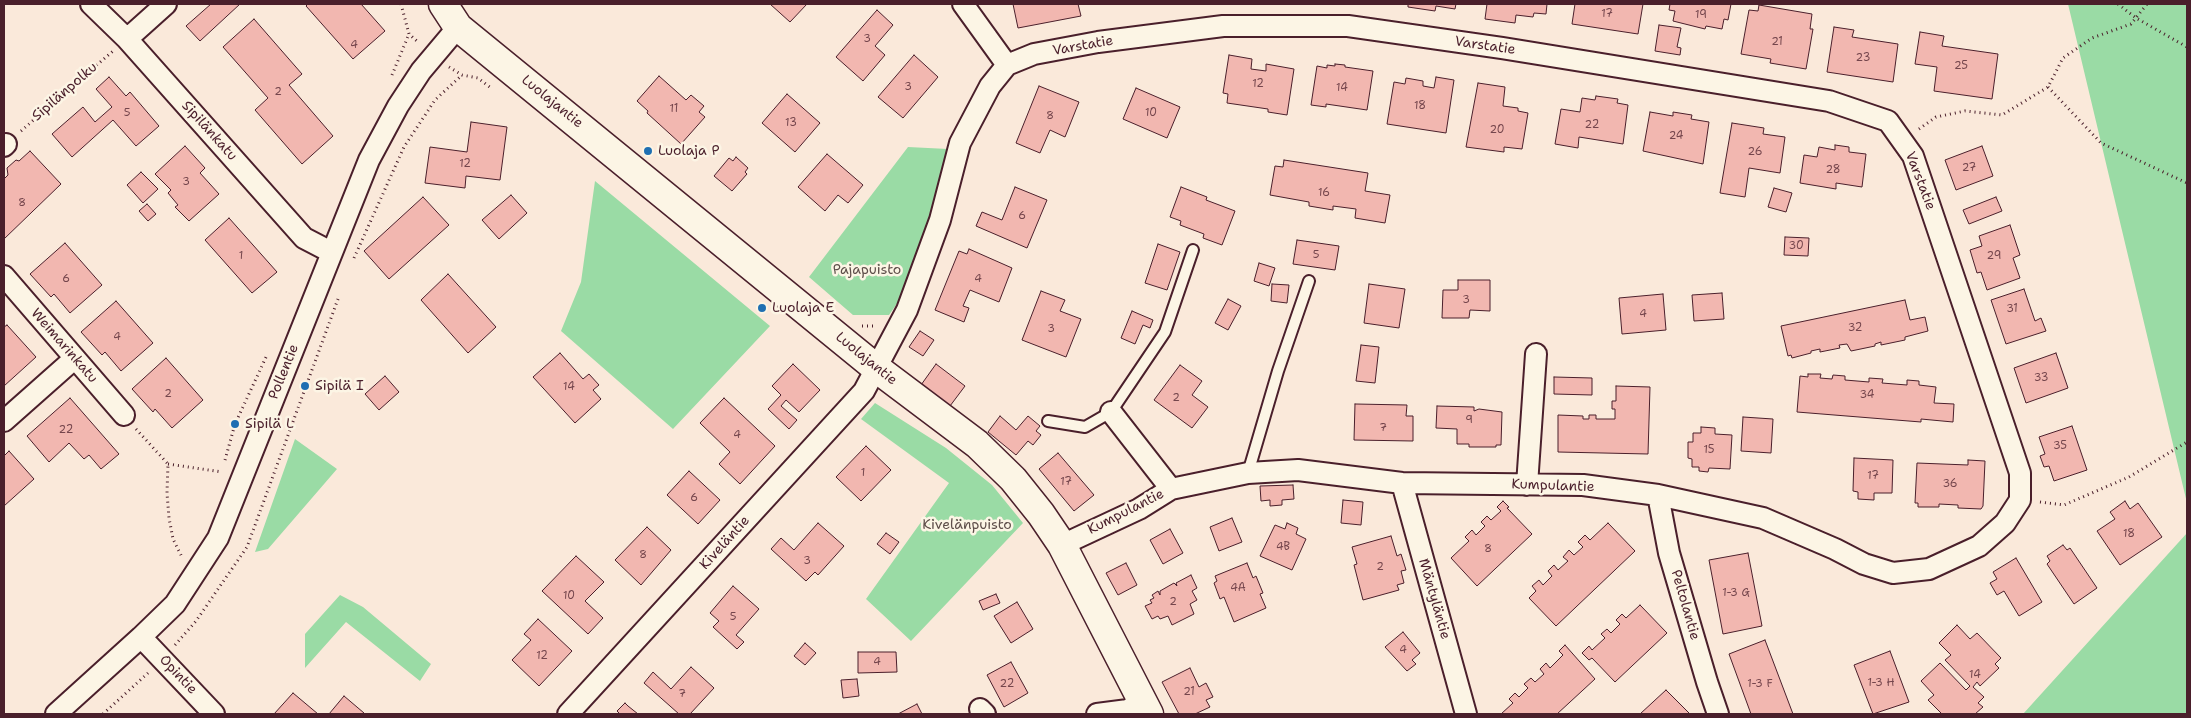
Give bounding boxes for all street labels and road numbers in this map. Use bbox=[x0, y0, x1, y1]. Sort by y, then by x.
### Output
street label: Varstatie bbox=[1051, 32, 1115, 60]
street label: Varstatie bbox=[1454, 33, 1516, 59]
street label: Sipilänpolku bbox=[29, 59, 101, 125]
street label: Luolajantie bbox=[518, 72, 586, 132]
street label: Sipilänkatu bbox=[178, 98, 240, 164]
street label: Varstatie bbox=[1901, 149, 1939, 213]
street label: Weimarinkatu bbox=[27, 305, 101, 387]
street label: Luolajantie bbox=[832, 329, 900, 389]
street label: Pollentie bbox=[265, 342, 303, 402]
street label: Kumpulantie bbox=[1511, 476, 1595, 496]
street label: Kumpulantie bbox=[1085, 486, 1167, 538]
street label: Kiveläntie bbox=[696, 513, 754, 573]
street label: Mäntyläntie bbox=[1414, 557, 1454, 641]
street label: Peltolantie bbox=[1667, 568, 1703, 642]
street label: Opintie bbox=[156, 652, 200, 698]

